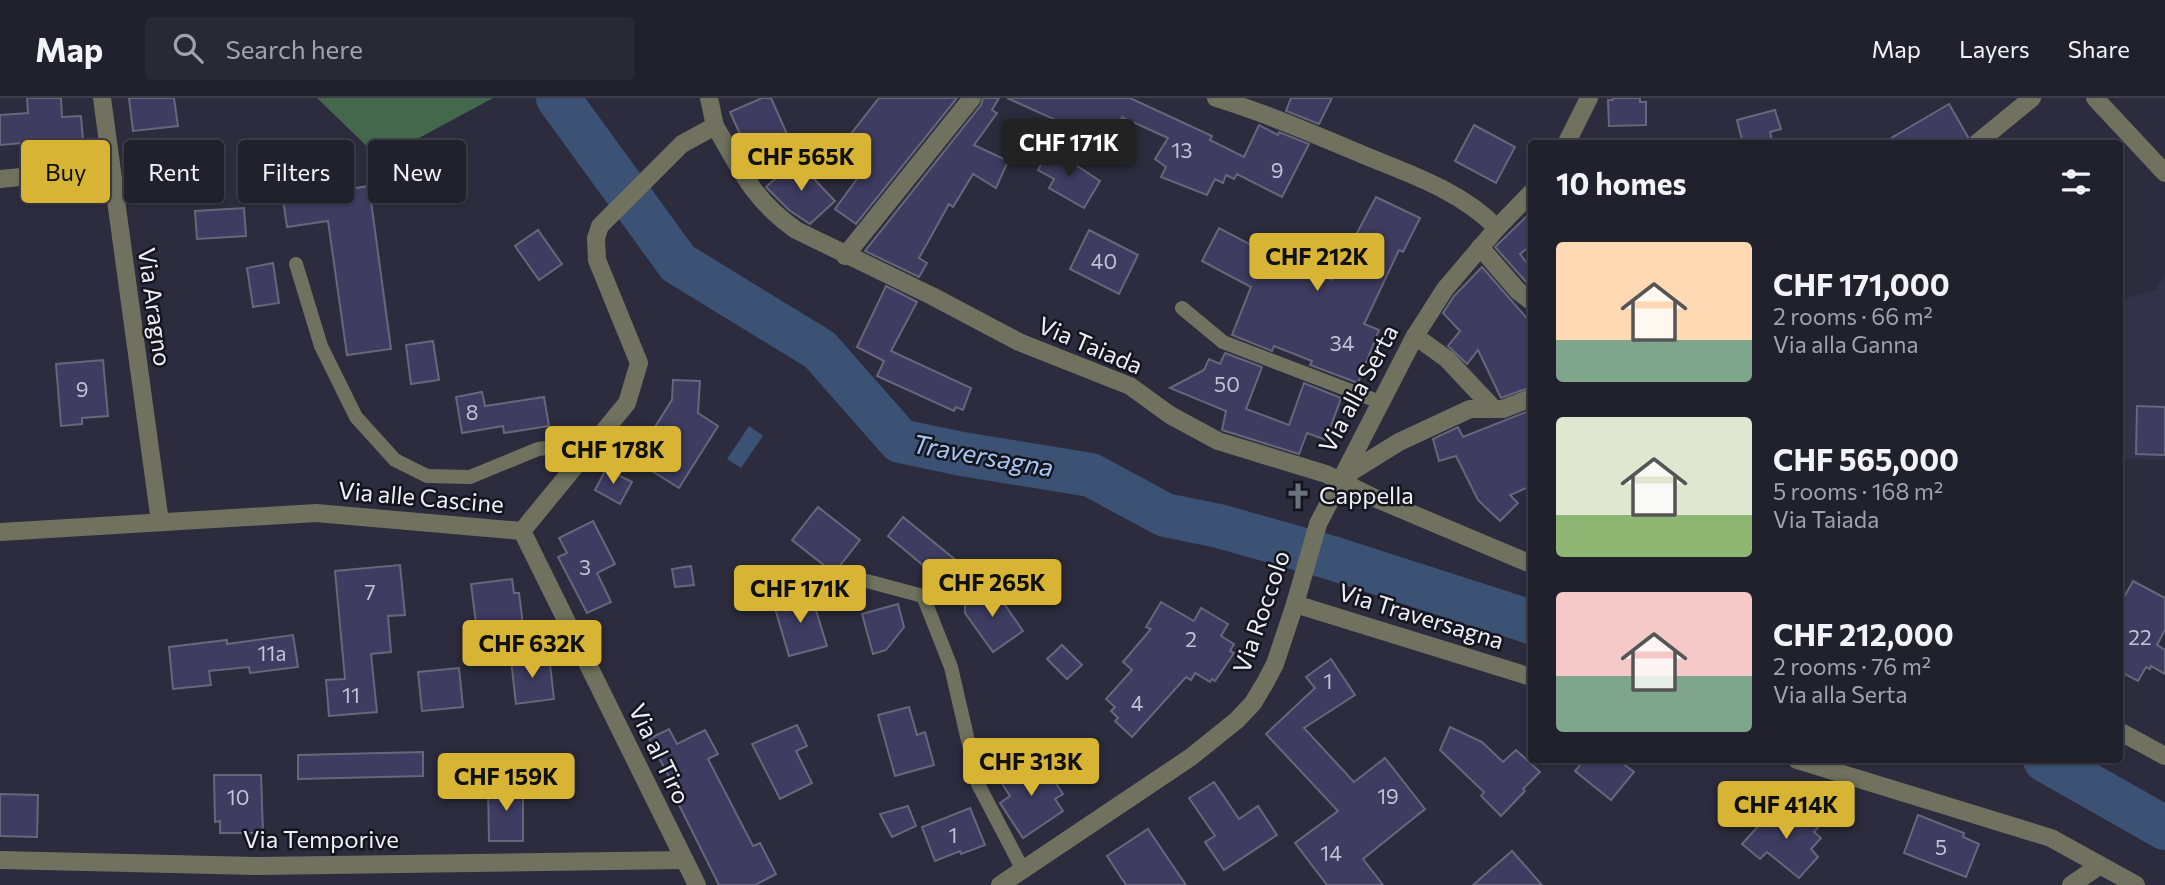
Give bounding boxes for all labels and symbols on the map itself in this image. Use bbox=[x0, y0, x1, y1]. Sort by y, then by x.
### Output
pin: CHF 171K bbox=[997, 120, 1141, 179]
pin: CHF 565K bbox=[729, 134, 873, 193]
house number: 13 bbox=[1172, 137, 1192, 162]
house number: 9 bbox=[1271, 157, 1283, 182]
pin: CHF 212K bbox=[1245, 234, 1389, 293]
street label: Via Aragno bbox=[133, 246, 178, 368]
house number: 40 bbox=[1091, 248, 1117, 273]
street label: Via Taiada bbox=[1034, 310, 1147, 380]
street label: Via alla Serta bbox=[1312, 320, 1403, 457]
house number: 34 bbox=[1330, 330, 1355, 355]
house number: 50 bbox=[1214, 371, 1240, 396]
house number: 9 bbox=[76, 376, 88, 401]
house number: 8 bbox=[466, 399, 478, 424]
pin: CHF 178K bbox=[541, 426, 685, 486]
water label: Traversagna bbox=[910, 427, 1056, 482]
street label: Via alle Cascine bbox=[337, 475, 505, 518]
place label: Cappella bbox=[1319, 480, 1414, 509]
church icon: Cappella bbox=[1283, 481, 1313, 511]
street label: Via Roccolo bbox=[1226, 546, 1295, 677]
house number: 3 bbox=[579, 554, 591, 579]
pin: CHF 265K bbox=[920, 560, 1064, 619]
pin: CHF 171K bbox=[728, 566, 872, 625]
street label: Via Traversagna bbox=[1335, 577, 1508, 654]
house number: 7 bbox=[364, 579, 376, 604]
pin: CHF 632K bbox=[460, 620, 604, 680]
house number: 22 bbox=[2128, 624, 2152, 649]
house number: 2 bbox=[1185, 626, 1197, 651]
house number: 11a bbox=[258, 640, 286, 665]
house number: 1 bbox=[1324, 668, 1332, 693]
house number: 11 bbox=[342, 682, 360, 707]
house number: 4 bbox=[1131, 690, 1144, 715]
street label: Via al Tiro bbox=[624, 698, 697, 808]
pin: CHF 313K bbox=[959, 738, 1103, 798]
pin: CHF 159K bbox=[434, 754, 578, 813]
pin: CHF 414K bbox=[1714, 782, 1858, 841]
house number: 19 bbox=[1377, 783, 1399, 808]
house number: 10 bbox=[227, 784, 249, 809]
house number: 1 bbox=[949, 822, 957, 847]
street label: Via Temporive bbox=[243, 824, 399, 853]
house number: 5 bbox=[1935, 834, 1947, 859]
house number: 14 bbox=[1320, 840, 1342, 865]

